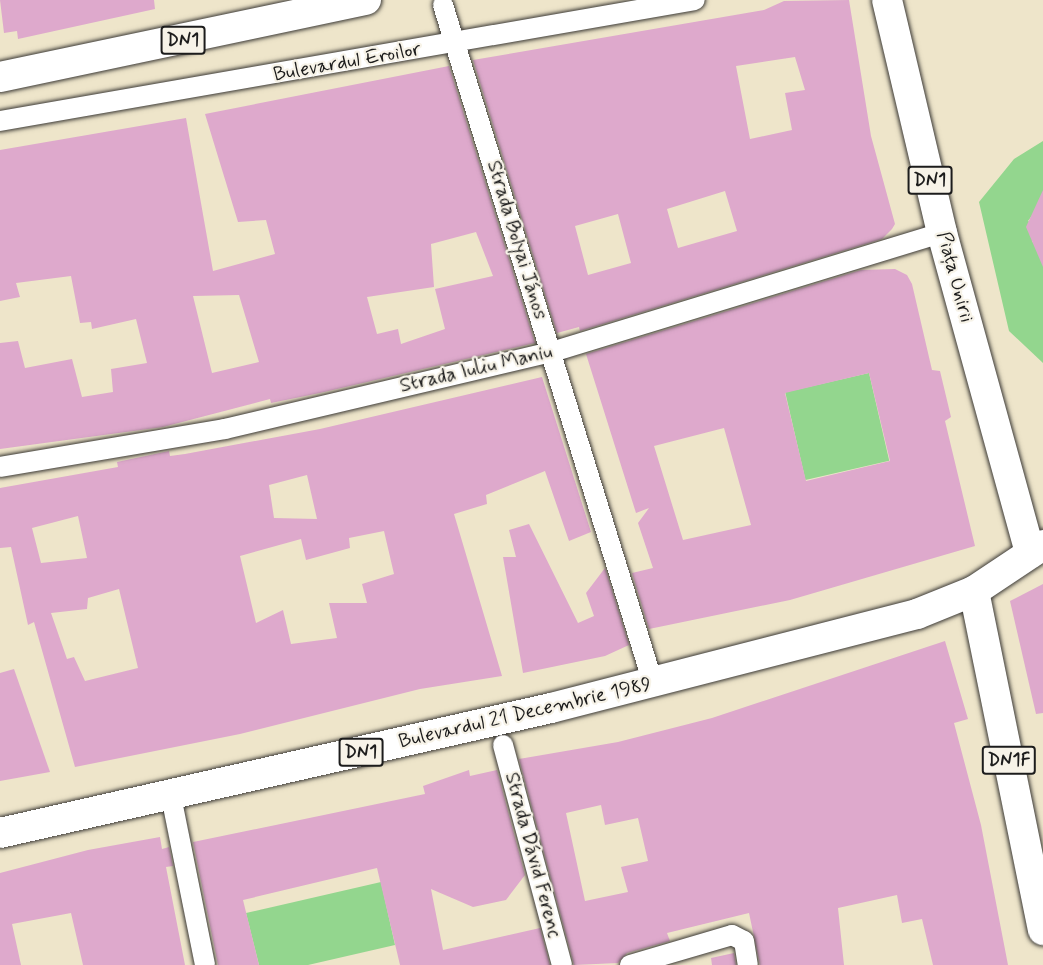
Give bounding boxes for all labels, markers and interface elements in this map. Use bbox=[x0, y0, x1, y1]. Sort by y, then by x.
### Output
road number: DN1 bbox=[160, 25, 206, 55]
street label: Bulevardul Eroilor bbox=[273, 37, 421, 87]
street label: Strada Bolyai János bbox=[481, 157, 553, 323]
road number: DN1 bbox=[908, 165, 952, 195]
street label: Piața Unirii bbox=[931, 229, 979, 325]
street label: Strada Iuliu Maniu bbox=[395, 339, 557, 399]
street label: Bulevardul 21 Decembrie 1989 bbox=[396, 672, 654, 754]
road number: DN1 bbox=[338, 737, 384, 767]
road number: DN1F bbox=[980, 745, 1038, 775]
street label: Strada Dávid Ferenc bbox=[499, 767, 567, 943]

